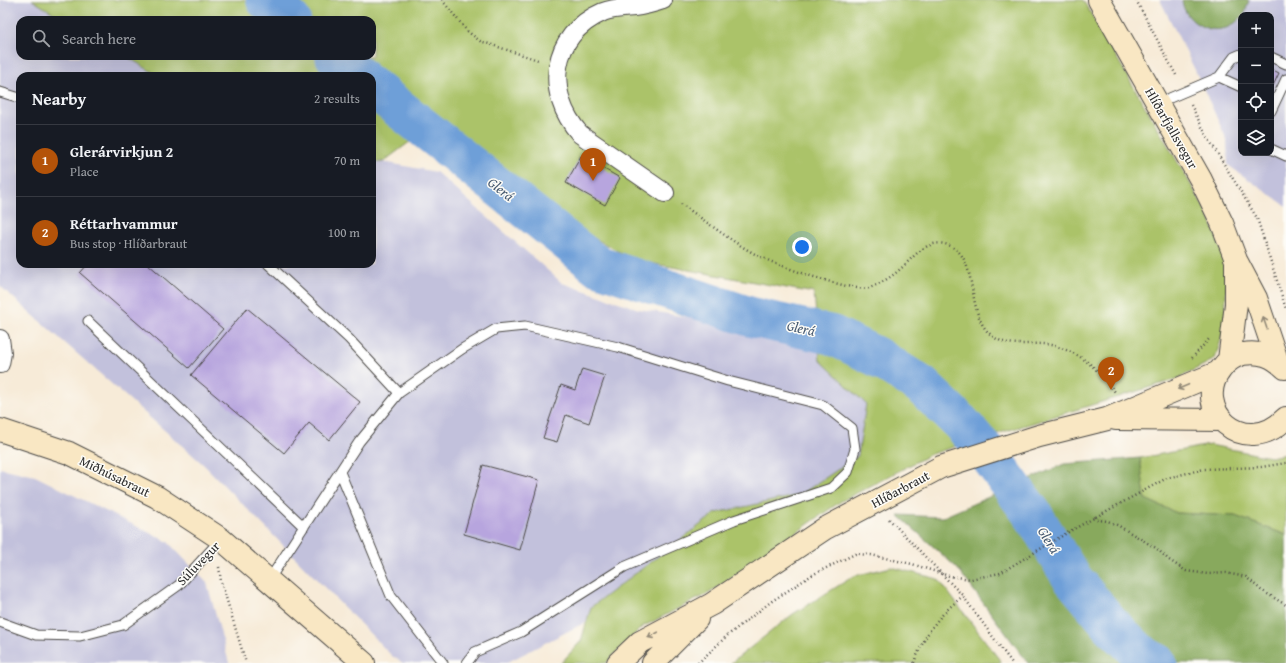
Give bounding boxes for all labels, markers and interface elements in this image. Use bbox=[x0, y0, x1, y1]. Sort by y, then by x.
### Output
map controls bbox=[1238, 12, 1274, 156]
button: + bbox=[1238, 12, 1274, 48]
search box bbox=[16, 16, 376, 60]
icon: search bbox=[30, 27, 52, 49]
text: Search here bbox=[62, 28, 136, 49]
button: − bbox=[1238, 48, 1274, 84]
street label: Hlíðarfjallsvegur bbox=[1140, 84, 1203, 173]
button: locate bbox=[1238, 84, 1274, 120]
text: Nearby bbox=[32, 86, 86, 111]
text: 2 results bbox=[314, 89, 360, 108]
button: layers bbox=[1238, 120, 1274, 156]
text: Glerárvirkjun 2 bbox=[70, 141, 173, 162]
pin: 1 bbox=[580, 148, 606, 181]
text: 1 bbox=[42, 151, 48, 170]
text: 70 m bbox=[334, 151, 360, 170]
text: Place bbox=[70, 162, 99, 181]
water label: Glerá bbox=[484, 172, 519, 206]
text: Réttarhvammur bbox=[70, 213, 178, 234]
text: 2 bbox=[42, 223, 48, 242]
text: 100 m bbox=[328, 223, 360, 242]
text: Bus stop · Hlíðarbraut bbox=[70, 234, 187, 253]
your location bbox=[792, 237, 812, 257]
water label: Glerá bbox=[785, 315, 817, 341]
one-way arrow bbox=[1261, 317, 1268, 330]
pin: 2 bbox=[1098, 357, 1124, 390]
one-way arrow bbox=[1177, 384, 1189, 391]
street label: Miðhúsabraut bbox=[76, 451, 154, 502]
street label: Hlíðarbraut bbox=[868, 466, 933, 513]
water label: Glerá bbox=[1033, 523, 1065, 558]
street label: Súluvegur bbox=[172, 536, 225, 590]
one-way arrow bbox=[647, 632, 659, 639]

